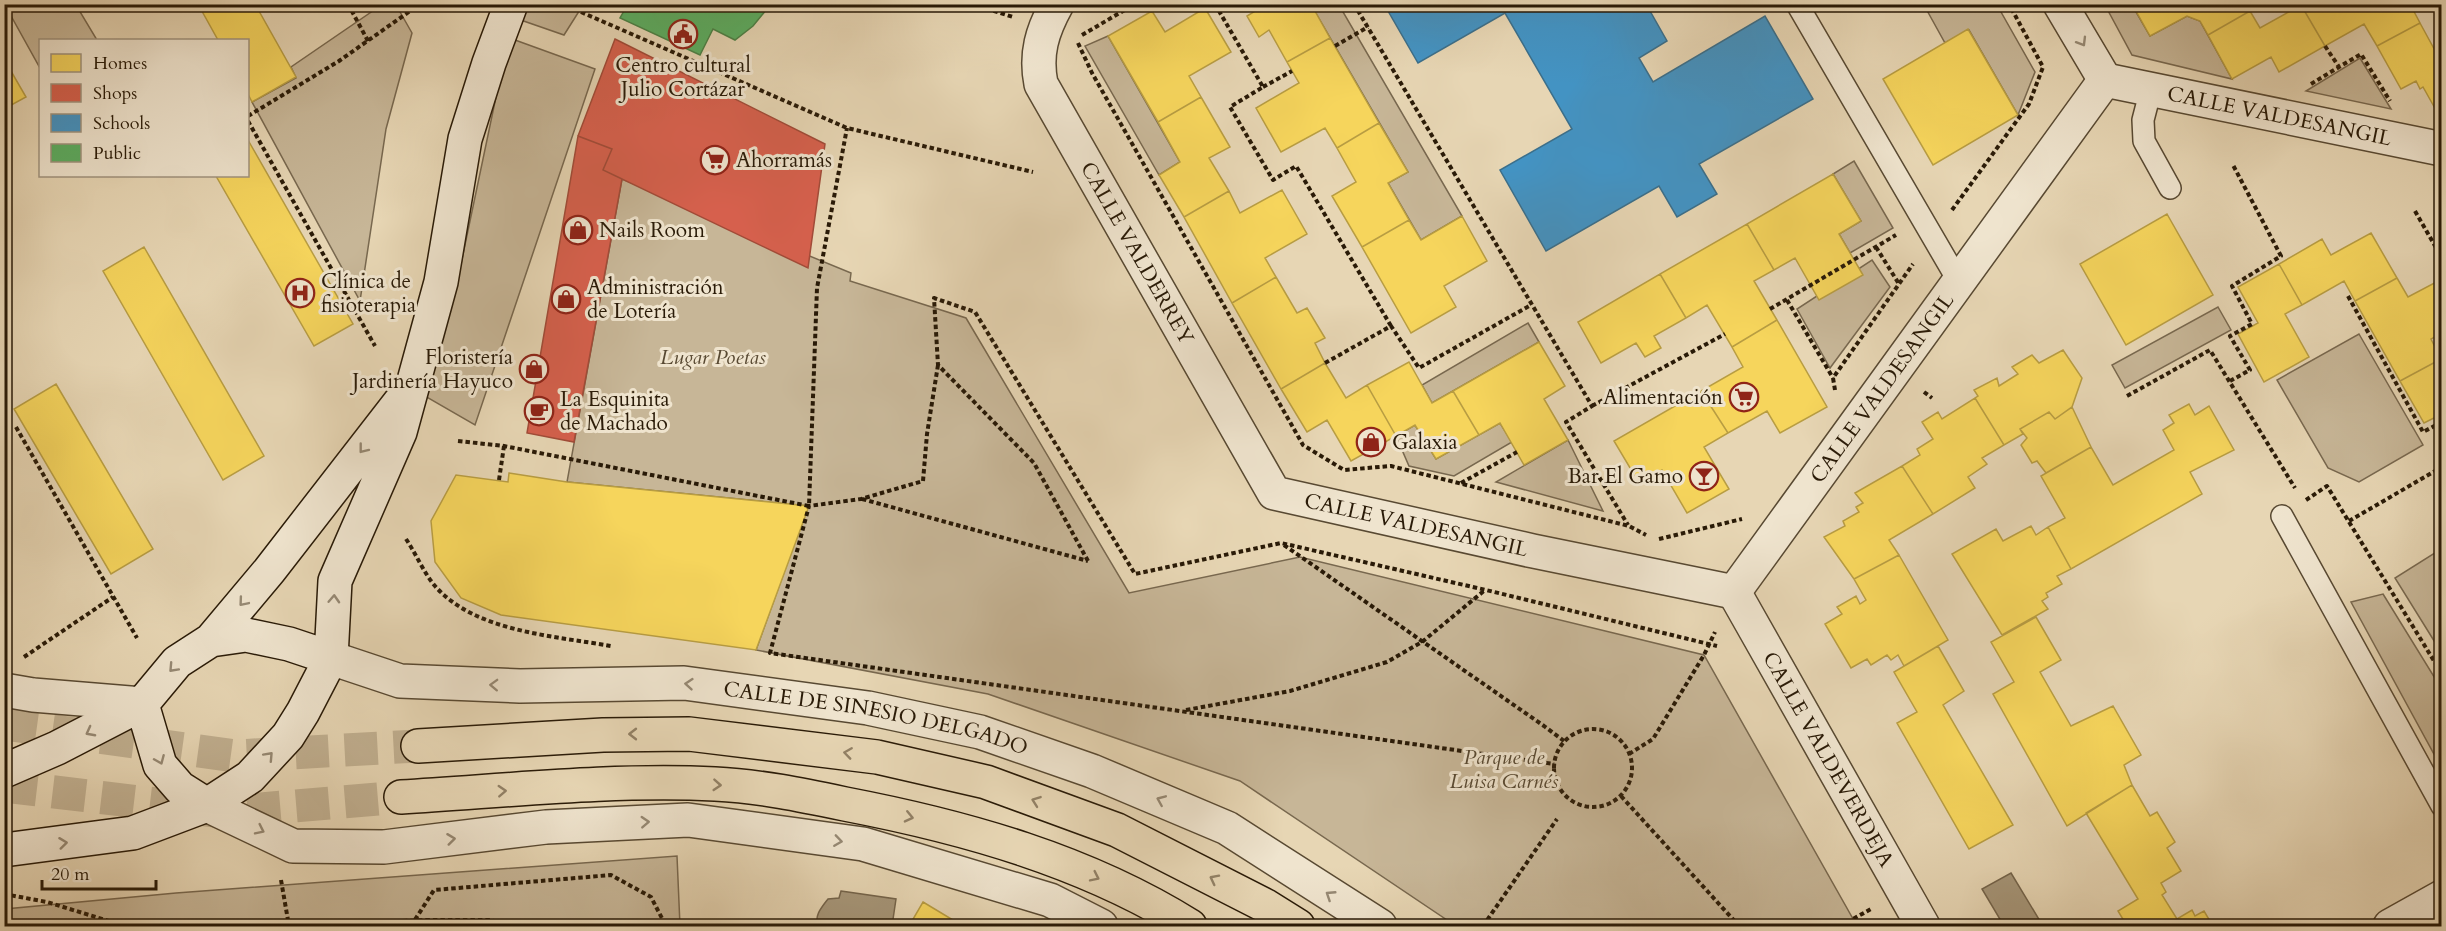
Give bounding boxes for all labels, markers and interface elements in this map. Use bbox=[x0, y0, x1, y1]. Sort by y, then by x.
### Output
public building icon: Centro cultural Julio Cortázar bbox=[667, 18, 699, 50]
one-way arrow bbox=[2075, 36, 2087, 46]
legend bbox=[39, 39, 249, 177]
text: Homes bbox=[93, 51, 147, 76]
place label: Centro cultural Julio Cortázar bbox=[615, 51, 751, 104]
street label: CALLE VALDESANGIL bbox=[2165, 79, 2394, 153]
text: Shops bbox=[93, 81, 137, 106]
text: Schools bbox=[93, 111, 150, 136]
text: Public bbox=[93, 141, 141, 166]
supermarket icon: Ahorramás bbox=[699, 144, 731, 176]
place label: Ahorramás bbox=[736, 146, 832, 175]
street label: CALLE VALDERREY bbox=[1073, 157, 1201, 350]
shop icon: Nails Room bbox=[562, 214, 594, 246]
place label: Nails Room bbox=[599, 216, 705, 245]
place label: Clínica de fisioterapia bbox=[321, 267, 416, 320]
place label: Administración de Lotería bbox=[587, 273, 724, 326]
hospital icon: Clínica de fisioterapia bbox=[284, 277, 316, 309]
shop icon: Administración de Lotería bbox=[550, 283, 582, 315]
street label: CALLE VALDESANGIL bbox=[1804, 287, 1961, 489]
place label: Floristería Jardinería Hayuco bbox=[349, 343, 513, 396]
park label: Lugar Poetas bbox=[660, 343, 766, 372]
shop icon: Floristería Jardinería Hayuco bbox=[518, 353, 550, 385]
supermarket icon: Alimentación bbox=[1728, 381, 1760, 413]
place label: Alimentación bbox=[1603, 383, 1723, 412]
place label: La Esquinita de Machado bbox=[560, 385, 670, 438]
cafe icon: La Esquinita de Machado bbox=[523, 395, 555, 427]
shop icon: Galaxia bbox=[1355, 426, 1387, 458]
place label: Galaxia bbox=[1392, 428, 1458, 457]
one-way arrow bbox=[360, 442, 371, 453]
bar icon: Bar El Gamo bbox=[1688, 460, 1720, 492]
place label: Bar El Gamo bbox=[1568, 462, 1683, 491]
street label: CALLE VALDESANGIL bbox=[1302, 486, 1531, 564]
one-way arrow bbox=[239, 595, 250, 606]
one-way arrow bbox=[327, 595, 340, 604]
street label: CALLE VALDEVERDEJA bbox=[1756, 646, 1901, 872]
one-way arrow bbox=[169, 661, 180, 672]
street label: CALLE DE SINESIO DELGADO bbox=[722, 675, 1032, 763]
one-way arrow bbox=[489, 678, 498, 691]
one-way arrow bbox=[684, 678, 693, 691]
one-way arrow bbox=[85, 724, 96, 736]
one-way arrow bbox=[628, 728, 637, 741]
park label: Parque de Luisa Carnés bbox=[1450, 743, 1558, 796]
one-way arrow bbox=[843, 747, 852, 759]
one-way arrow bbox=[153, 753, 165, 764]
one-way arrow bbox=[262, 753, 273, 763]
one-way arrow bbox=[713, 778, 722, 791]
one-way arrow bbox=[497, 785, 506, 798]
one-way arrow bbox=[1031, 795, 1042, 808]
one-way arrow bbox=[1156, 795, 1167, 807]
one-way arrow bbox=[904, 810, 914, 823]
one-way arrow bbox=[640, 816, 649, 829]
one-way arrow bbox=[253, 823, 264, 834]
one-way arrow bbox=[446, 833, 455, 846]
one-way arrow bbox=[834, 834, 843, 846]
one-way arrow bbox=[58, 837, 67, 850]
scale bar bbox=[42, 853, 156, 891]
text: 20 m bbox=[51, 862, 90, 887]
one-way arrow bbox=[1088, 869, 1099, 881]
one-way arrow bbox=[1210, 875, 1221, 887]
one-way arrow bbox=[1326, 891, 1337, 902]

